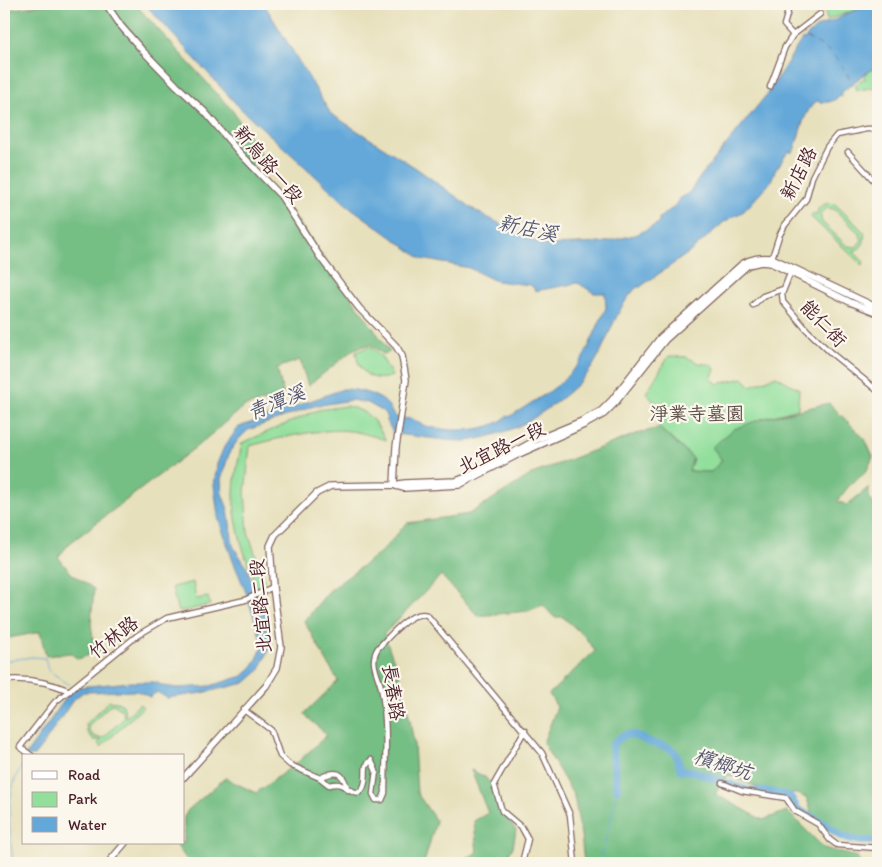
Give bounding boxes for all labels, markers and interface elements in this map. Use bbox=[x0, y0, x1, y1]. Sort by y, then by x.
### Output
street label: 新烏路一段 bbox=[229, 121, 308, 208]
street label: 新店路 bbox=[775, 143, 822, 204]
water label: 新店溪 bbox=[496, 210, 561, 246]
street label: 能仁街 bbox=[796, 295, 852, 352]
water label: 青潭溪 bbox=[244, 379, 309, 424]
park label: 淨業寺墓園 bbox=[649, 402, 745, 425]
street label: 北宜路一段 bbox=[453, 416, 549, 479]
street label: 北宜路二段 bbox=[245, 558, 276, 654]
street label: 竹林路 bbox=[84, 611, 143, 664]
street label: 長春路 bbox=[378, 662, 409, 722]
water label: 檳榔坑 bbox=[691, 743, 757, 785]
legend bbox=[22, 754, 185, 844]
text: Road bbox=[68, 766, 101, 784]
text: Park bbox=[68, 790, 98, 808]
text: Water bbox=[68, 816, 107, 834]

